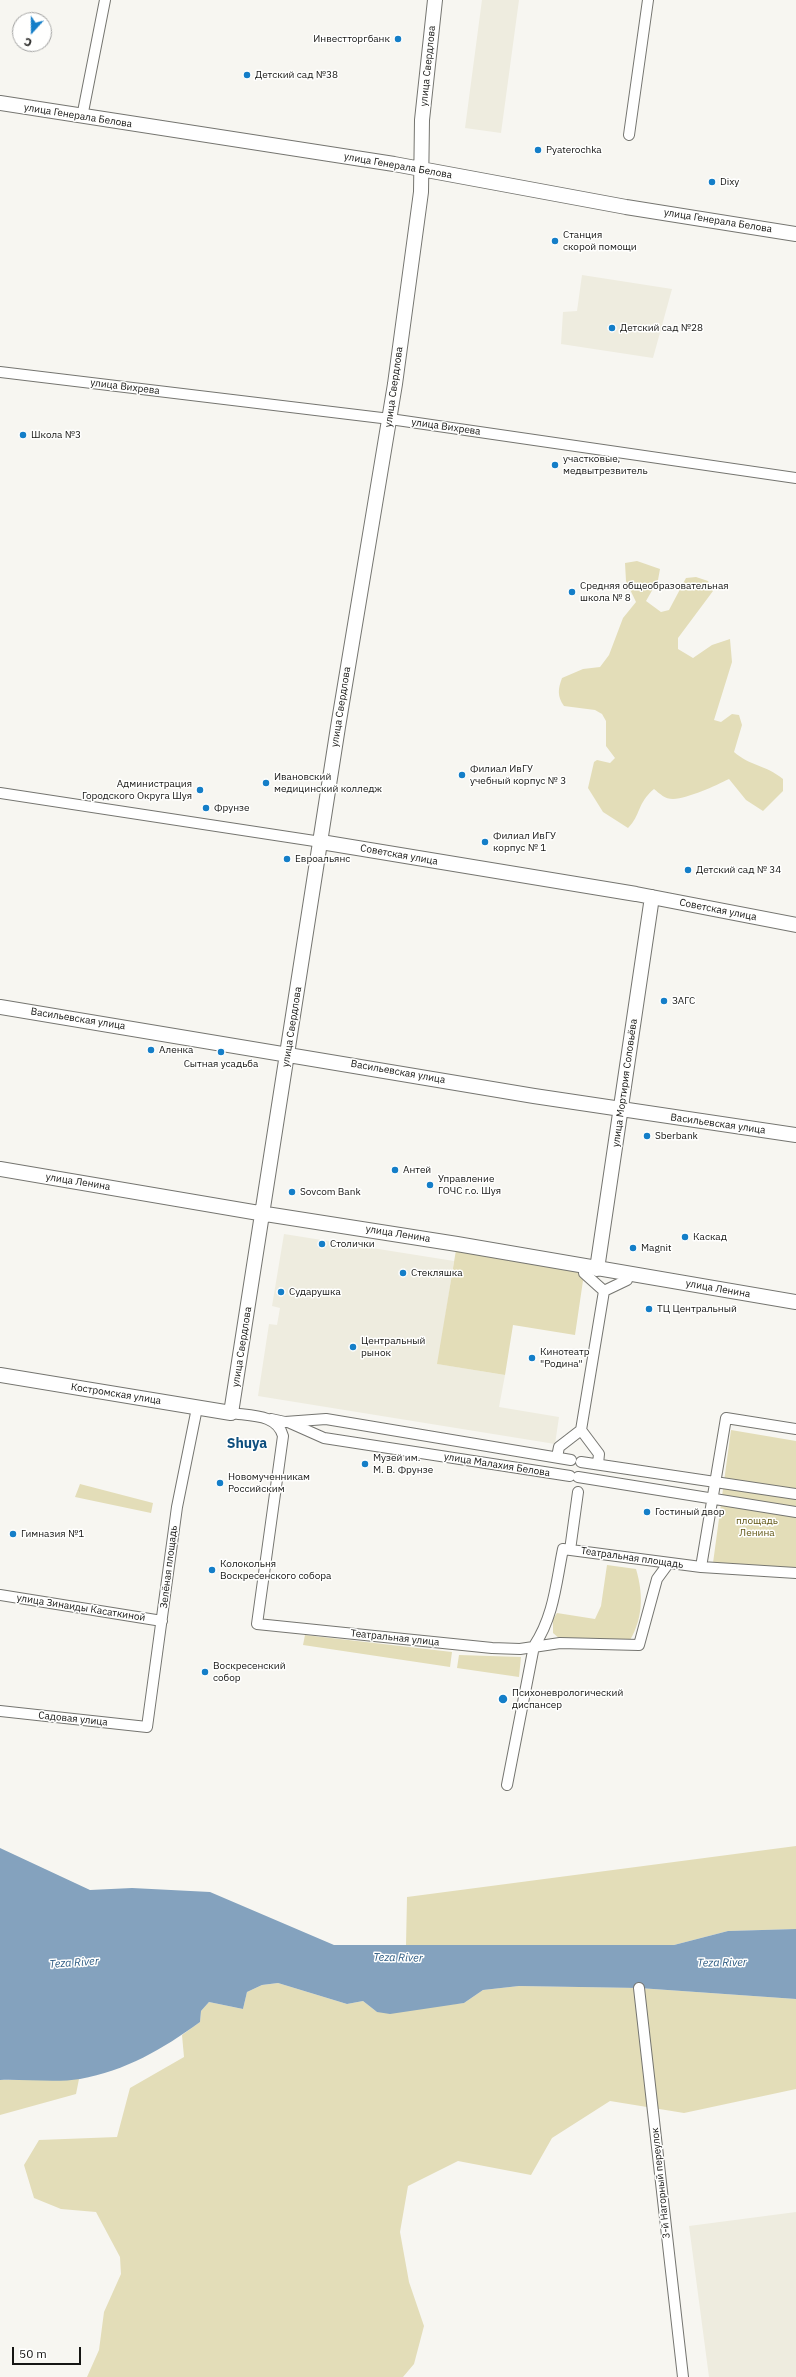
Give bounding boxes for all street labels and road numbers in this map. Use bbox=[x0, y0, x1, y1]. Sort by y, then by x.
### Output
street label: улица Свердлова bbox=[418, 25, 438, 107]
street label: улица Генерала Белова bbox=[23, 102, 133, 130]
street label: улица Генерала Белова bbox=[343, 151, 453, 181]
street label: улица Генерала Белова bbox=[663, 207, 773, 235]
street label: улица Свердлова bbox=[382, 346, 406, 428]
street label: улица Вихрева bbox=[90, 377, 160, 397]
street label: улица Вихрева bbox=[411, 416, 481, 438]
street label: улица Свердлова bbox=[329, 666, 353, 748]
street label: Советская улица bbox=[359, 842, 439, 868]
street label: Советская улица bbox=[678, 897, 758, 923]
street label: улица Свердлова bbox=[280, 986, 304, 1068]
street label: Васильевская улица bbox=[30, 1006, 126, 1032]
street label: улица Мортирия Соловьёва bbox=[610, 1018, 640, 1148]
street label: Васильевская улица bbox=[350, 1058, 446, 1086]
street label: Васильевская улица bbox=[670, 1111, 766, 1137]
street label: улица Ленина bbox=[45, 1171, 111, 1193]
street label: улица Ленина bbox=[365, 1223, 431, 1245]
street label: улица Ленина bbox=[685, 1277, 751, 1301]
street label: улица Свердлова bbox=[230, 1306, 254, 1388]
street label: Костромская улица bbox=[70, 1381, 162, 1407]
street label: улица Малахия Белова bbox=[443, 1451, 551, 1479]
street label: Зелёная площадь bbox=[158, 1525, 180, 1609]
street label: Театральная площадь bbox=[580, 1545, 684, 1571]
street label: улица Зинаиды Касаткиной bbox=[16, 1592, 146, 1624]
street label: Театральная улица bbox=[350, 1627, 440, 1649]
street label: Садовая улица bbox=[38, 1709, 108, 1729]
street label: 3-й Нагорный переулок bbox=[649, 2127, 673, 2239]

